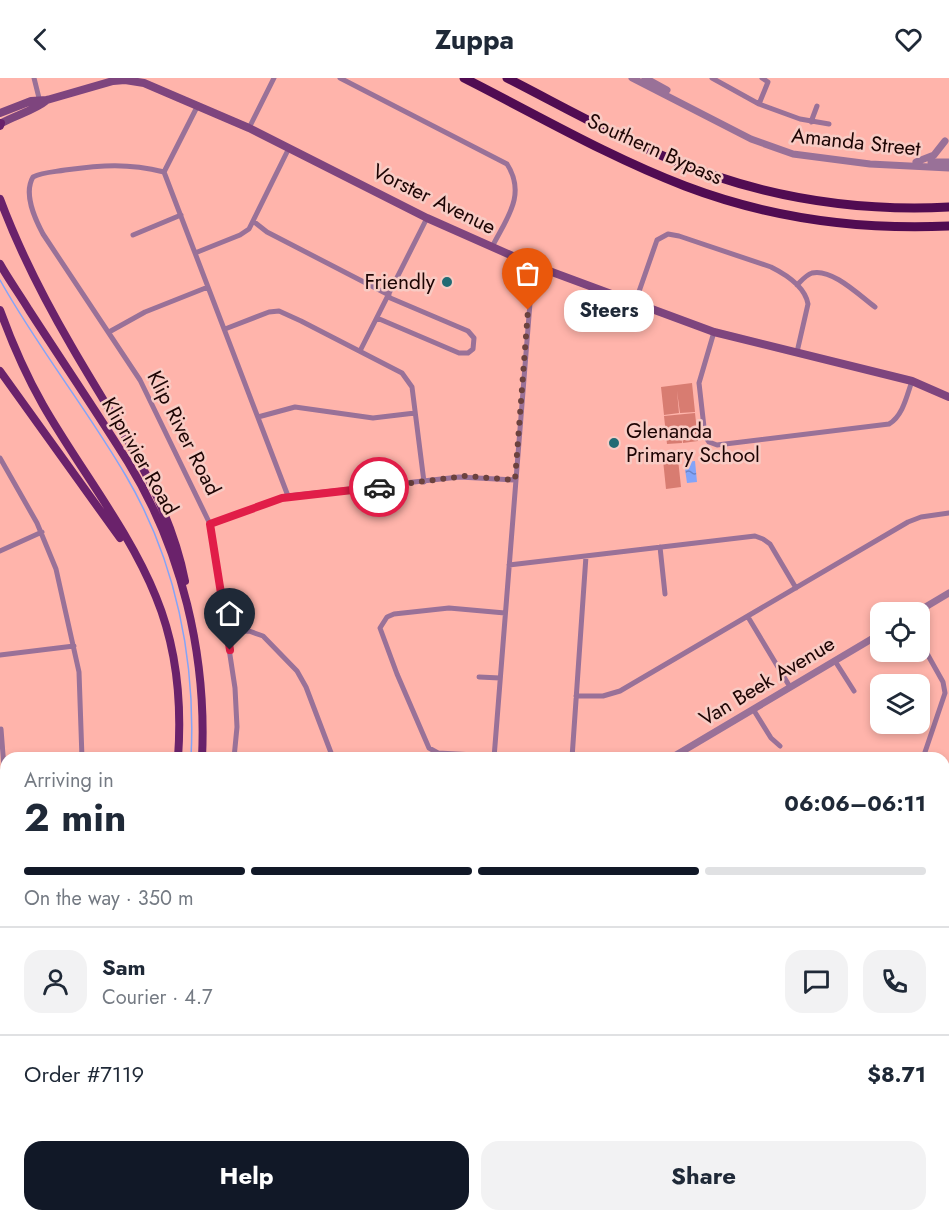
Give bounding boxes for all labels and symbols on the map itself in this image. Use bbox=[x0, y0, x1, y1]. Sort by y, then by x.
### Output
street label: Southern Bypass bbox=[582, 106, 728, 192]
street label: Amanda Street bbox=[790, 120, 922, 164]
street label: Vorster Avenue bbox=[367, 156, 501, 242]
pin bbox=[502, 248, 553, 310]
place label: Friendly bbox=[364, 267, 436, 297]
marker: Friendly bbox=[440, 275, 454, 289]
callout: Steers bbox=[564, 289, 654, 331]
street label: Klip River Road bbox=[140, 366, 228, 500]
street label: Kliprivier Road bbox=[94, 392, 186, 520]
place label: Glenanda Primary School bbox=[626, 416, 760, 470]
marker: Glenanda Primary School bbox=[607, 436, 621, 450]
courier bbox=[349, 457, 409, 517]
pin bbox=[204, 588, 255, 650]
street label: Van Beek Avenue bbox=[693, 629, 841, 733]

